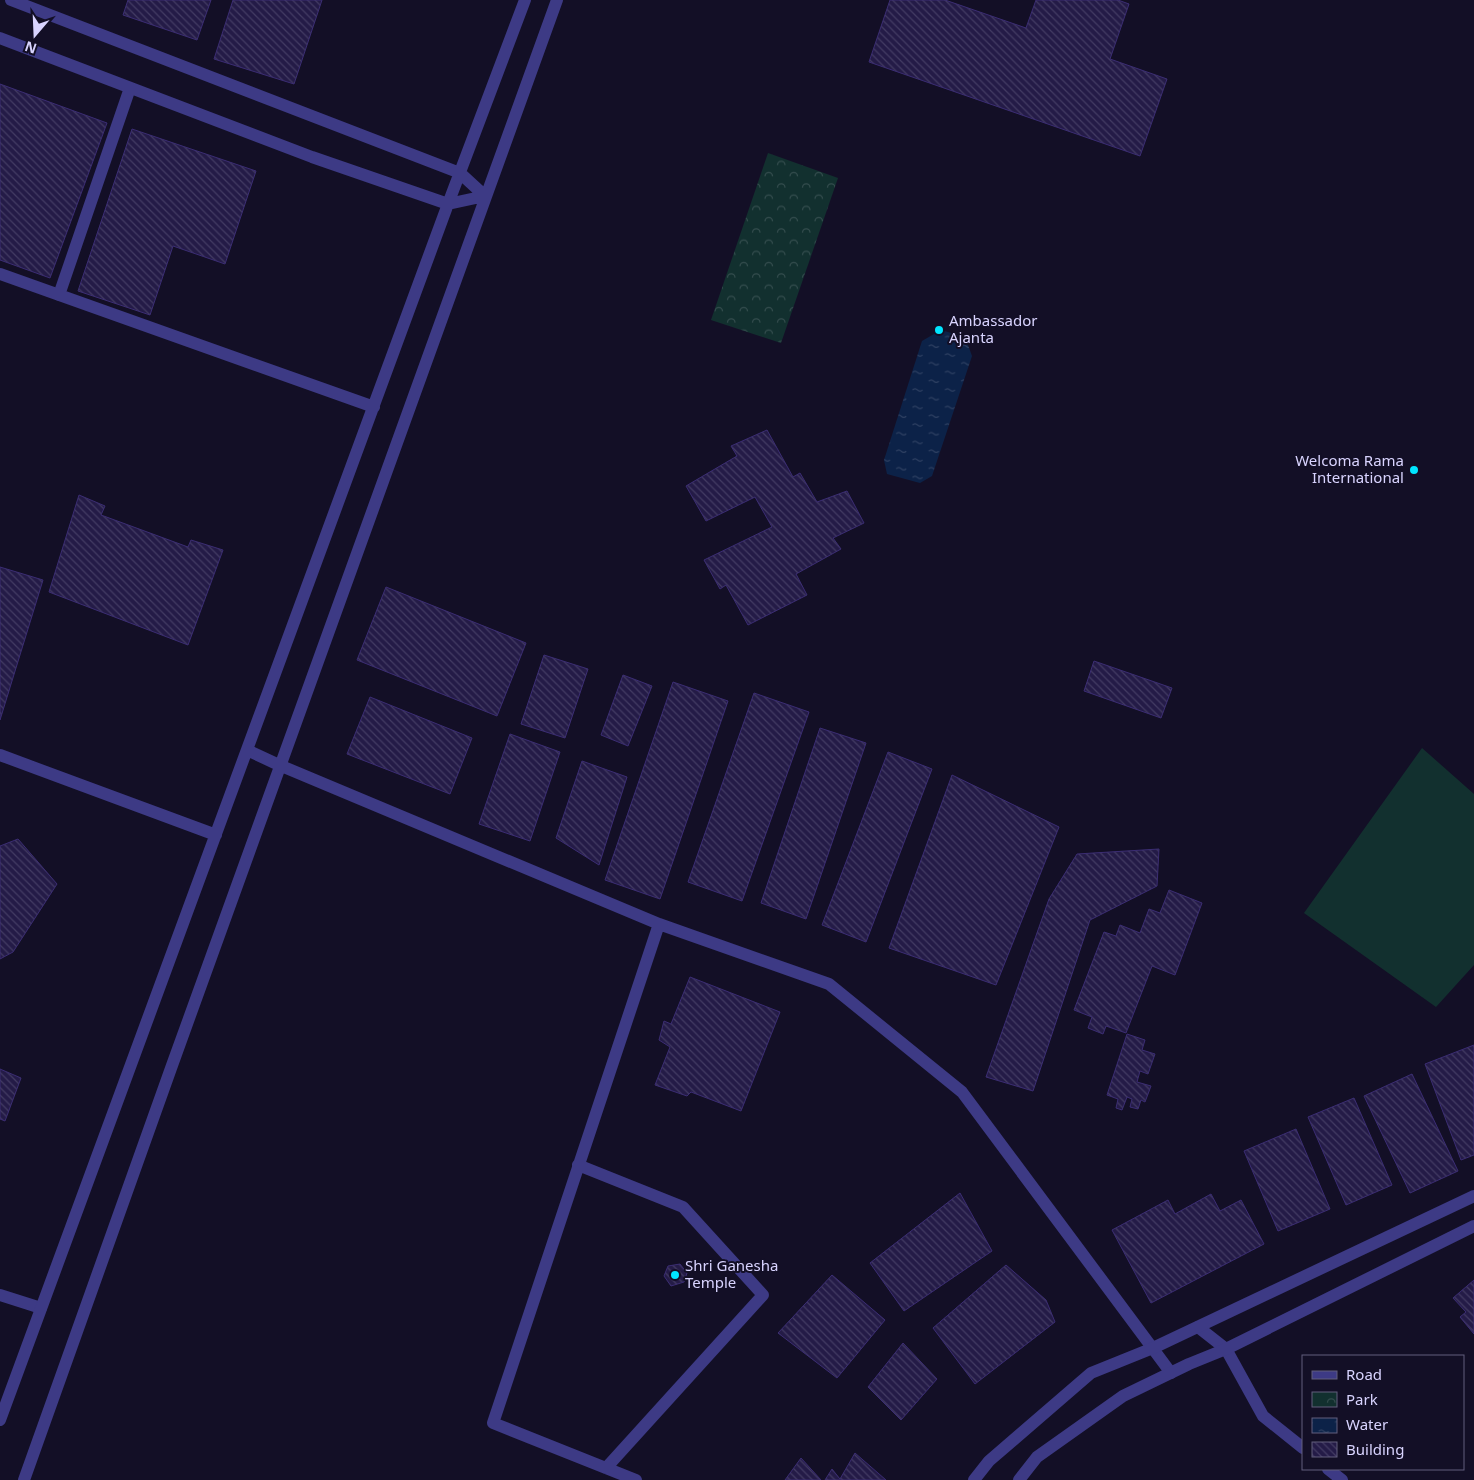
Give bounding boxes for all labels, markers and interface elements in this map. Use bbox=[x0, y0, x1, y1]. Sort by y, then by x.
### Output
north arrow bbox=[10, 10, 60, 60]
text: N bbox=[22, 37, 39, 59]
place label: Ambassador Ajanta bbox=[949, 310, 1038, 347]
marker: Ambassador Ajanta bbox=[933, 324, 945, 336]
place label: Welcoma Rama International bbox=[1295, 450, 1404, 487]
marker: Welcoma Rama International bbox=[1408, 464, 1420, 476]
place label: Shri Ganesha Temple bbox=[685, 1255, 778, 1292]
marker: Shri Ganesha Temple bbox=[669, 1269, 681, 1281]
legend bbox=[1302, 1355, 1464, 1470]
text: Road bbox=[1346, 1364, 1382, 1384]
text: Park bbox=[1346, 1389, 1378, 1409]
text: Water bbox=[1346, 1414, 1388, 1434]
text: Building bbox=[1346, 1439, 1404, 1459]

